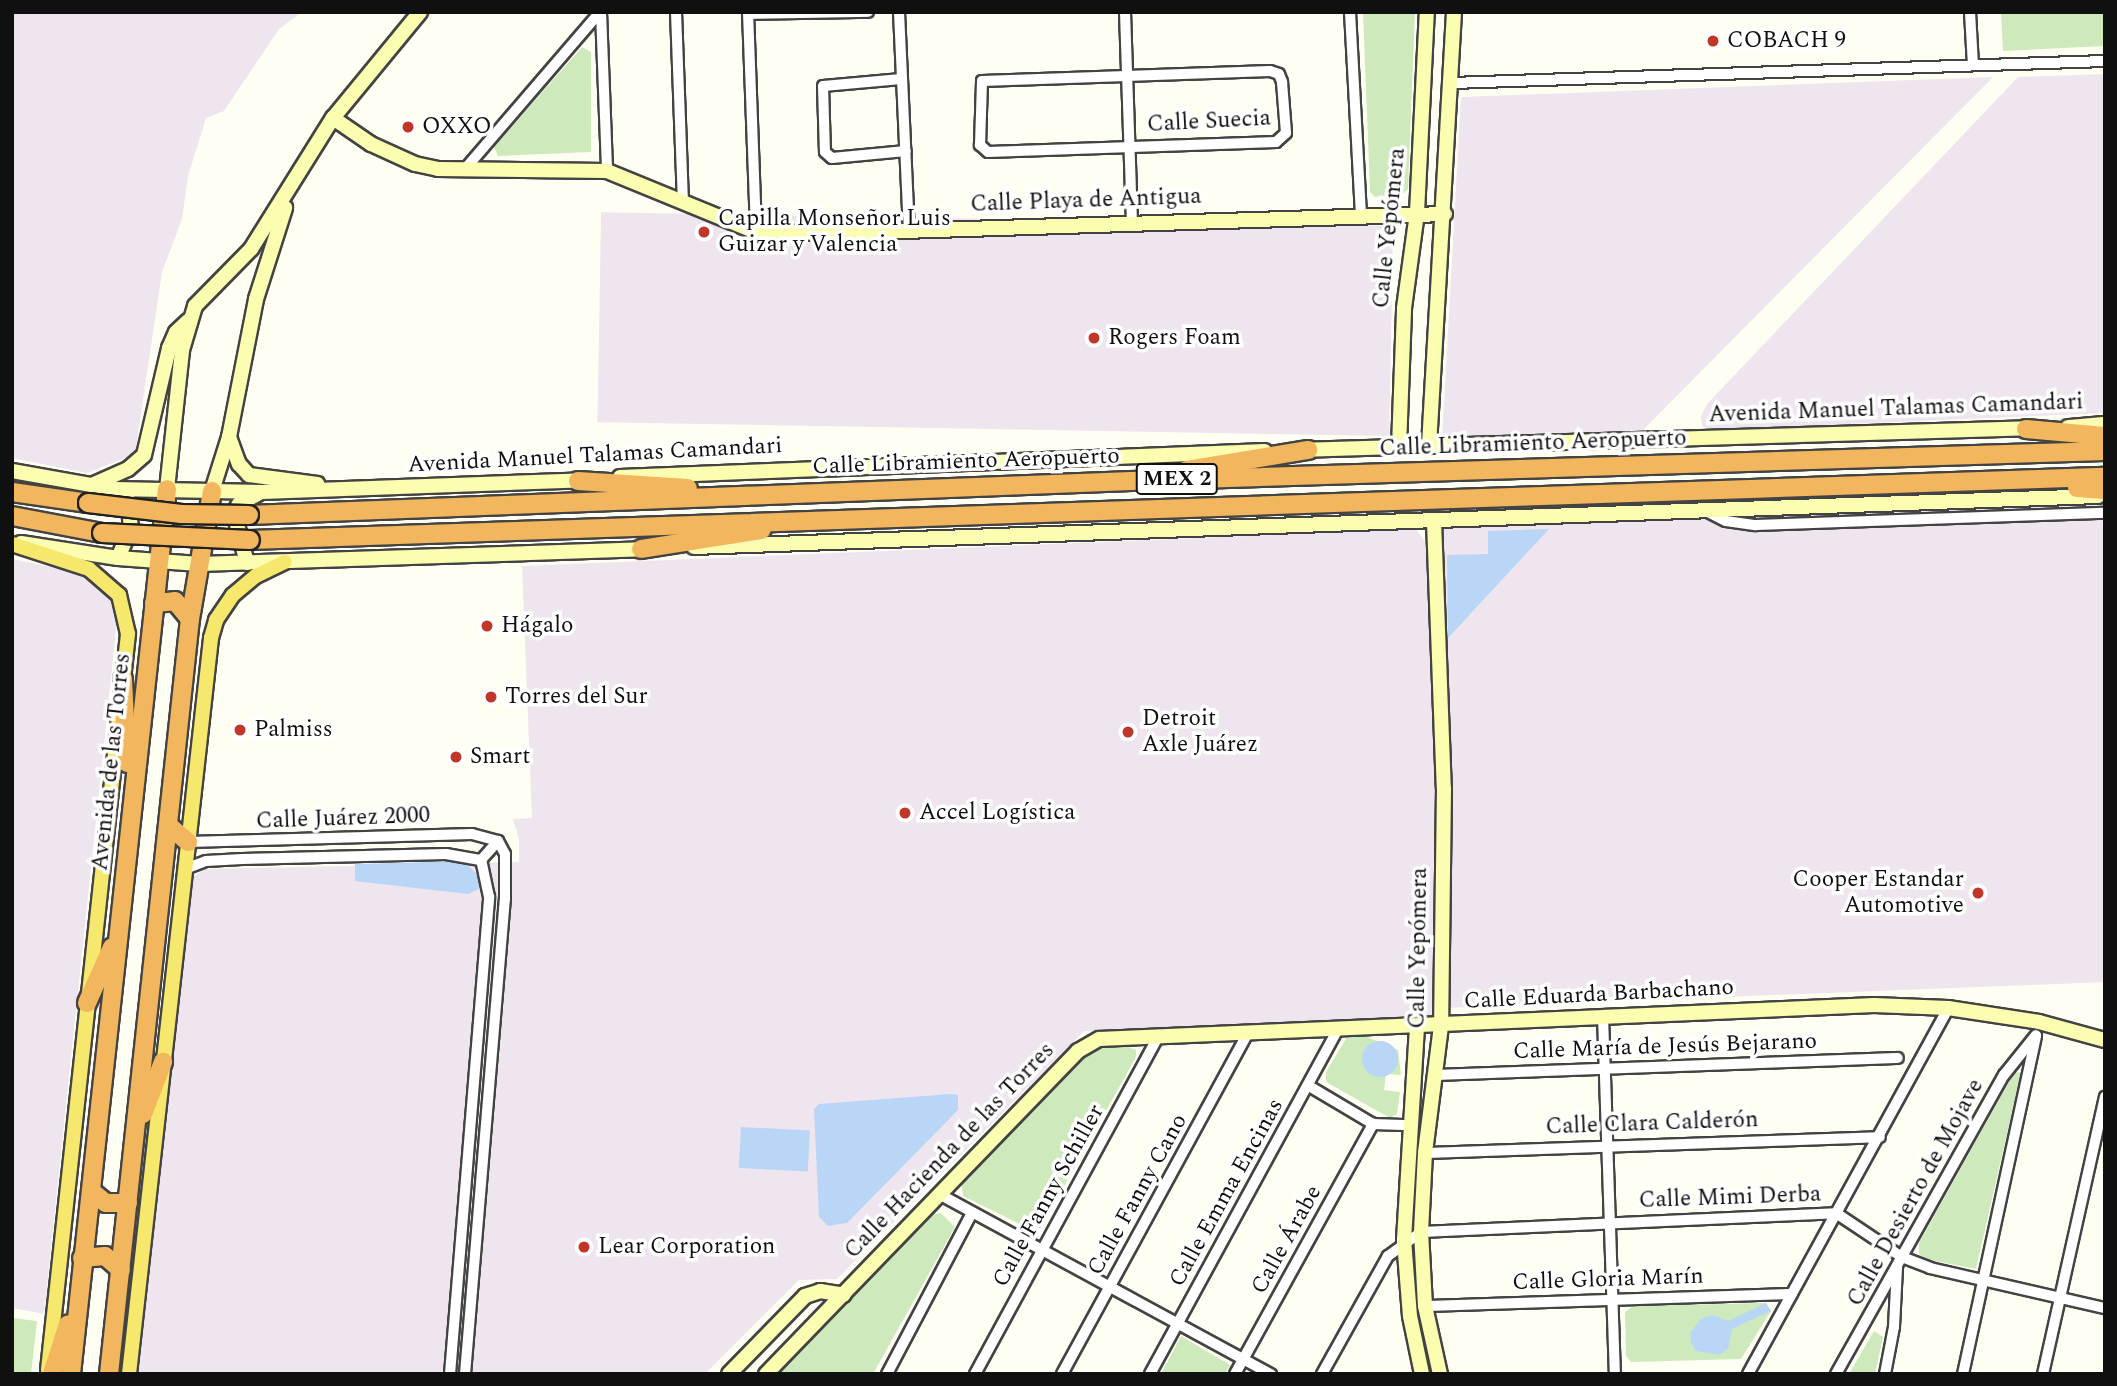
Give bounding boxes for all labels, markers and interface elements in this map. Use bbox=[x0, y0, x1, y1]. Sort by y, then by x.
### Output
place label: COBACH 9 bbox=[1727, 27, 1846, 55]
marker: COBACH 9 bbox=[1705, 33, 1721, 49]
street label: Calle Suecia bbox=[1146, 105, 1272, 139]
place label: OXXO bbox=[422, 113, 492, 141]
marker: OXXO bbox=[400, 119, 416, 135]
street label: Calle Yepómera bbox=[1368, 146, 1412, 310]
street label: Calle Playa de Antigua bbox=[970, 183, 1202, 219]
place label: Capilla Monseñor Luis Guizar y Valencia bbox=[718, 205, 951, 259]
marker: Capilla Monseñor Luis Guizar y Valencia bbox=[696, 224, 712, 240]
place label: Rogers Foam bbox=[1108, 324, 1241, 352]
marker: Rogers Foam bbox=[1086, 330, 1102, 346]
street label: Avenida Manuel Talamas Camandari bbox=[1708, 389, 2084, 429]
street label: Calle Libramiento Aeropuerto bbox=[1379, 425, 1687, 463]
street label: Avenida Manuel Talamas Camandari bbox=[407, 432, 783, 480]
street label: Calle Libramiento Aeropuerto bbox=[812, 443, 1120, 481]
road number: MEX 2 bbox=[1135, 462, 1219, 496]
place label: Hágalo bbox=[501, 612, 573, 640]
marker: Hágalo bbox=[479, 618, 495, 634]
street label: Avenida de las Torres bbox=[87, 652, 137, 872]
place label: Torres del Sur bbox=[505, 683, 648, 711]
marker: Torres del Sur bbox=[483, 689, 499, 705]
place label: Detroit Axle Juárez bbox=[1142, 705, 1258, 759]
place label: Palmiss bbox=[254, 716, 333, 744]
marker: Palmiss bbox=[232, 722, 248, 738]
marker: Detroit Axle Juárez bbox=[1120, 724, 1136, 740]
place label: Smart bbox=[470, 743, 530, 771]
marker: Smart bbox=[448, 749, 464, 765]
place label: Accel Logística bbox=[919, 799, 1075, 827]
street label: Calle Juárez 2000 bbox=[255, 802, 431, 836]
marker: Accel Logística bbox=[897, 805, 913, 821]
place label: Cooper Estandar Automotive bbox=[1792, 866, 1964, 920]
street label: Calle Yepómera bbox=[1404, 867, 1434, 1029]
marker: Cooper Estandar Automotive bbox=[1970, 885, 1986, 901]
street label: Calle Eduarda Barbachano bbox=[1463, 974, 1735, 1016]
street label: Calle María de Jesús Bejarano bbox=[1513, 1028, 1817, 1066]
street label: Calle Hacienda de las Torres bbox=[839, 1037, 1061, 1265]
street label: Calle Desierto de Mojave bbox=[1842, 1074, 1990, 1312]
street label: Calle Emma Encinas bbox=[1164, 1094, 1290, 1292]
street label: Calle Fanny Schiller bbox=[987, 1100, 1111, 1292]
street label: Calle Clara Calderón bbox=[1545, 1106, 1759, 1142]
street label: Calle Fanny Cano bbox=[1082, 1109, 1194, 1281]
street label: Calle Árabe bbox=[1246, 1181, 1328, 1299]
street label: Calle Mimi Derba bbox=[1638, 1181, 1822, 1215]
place label: Lear Corporation bbox=[598, 1233, 775, 1261]
marker: Lear Corporation bbox=[576, 1239, 592, 1255]
street label: Calle Gloria Marín bbox=[1512, 1263, 1704, 1297]

